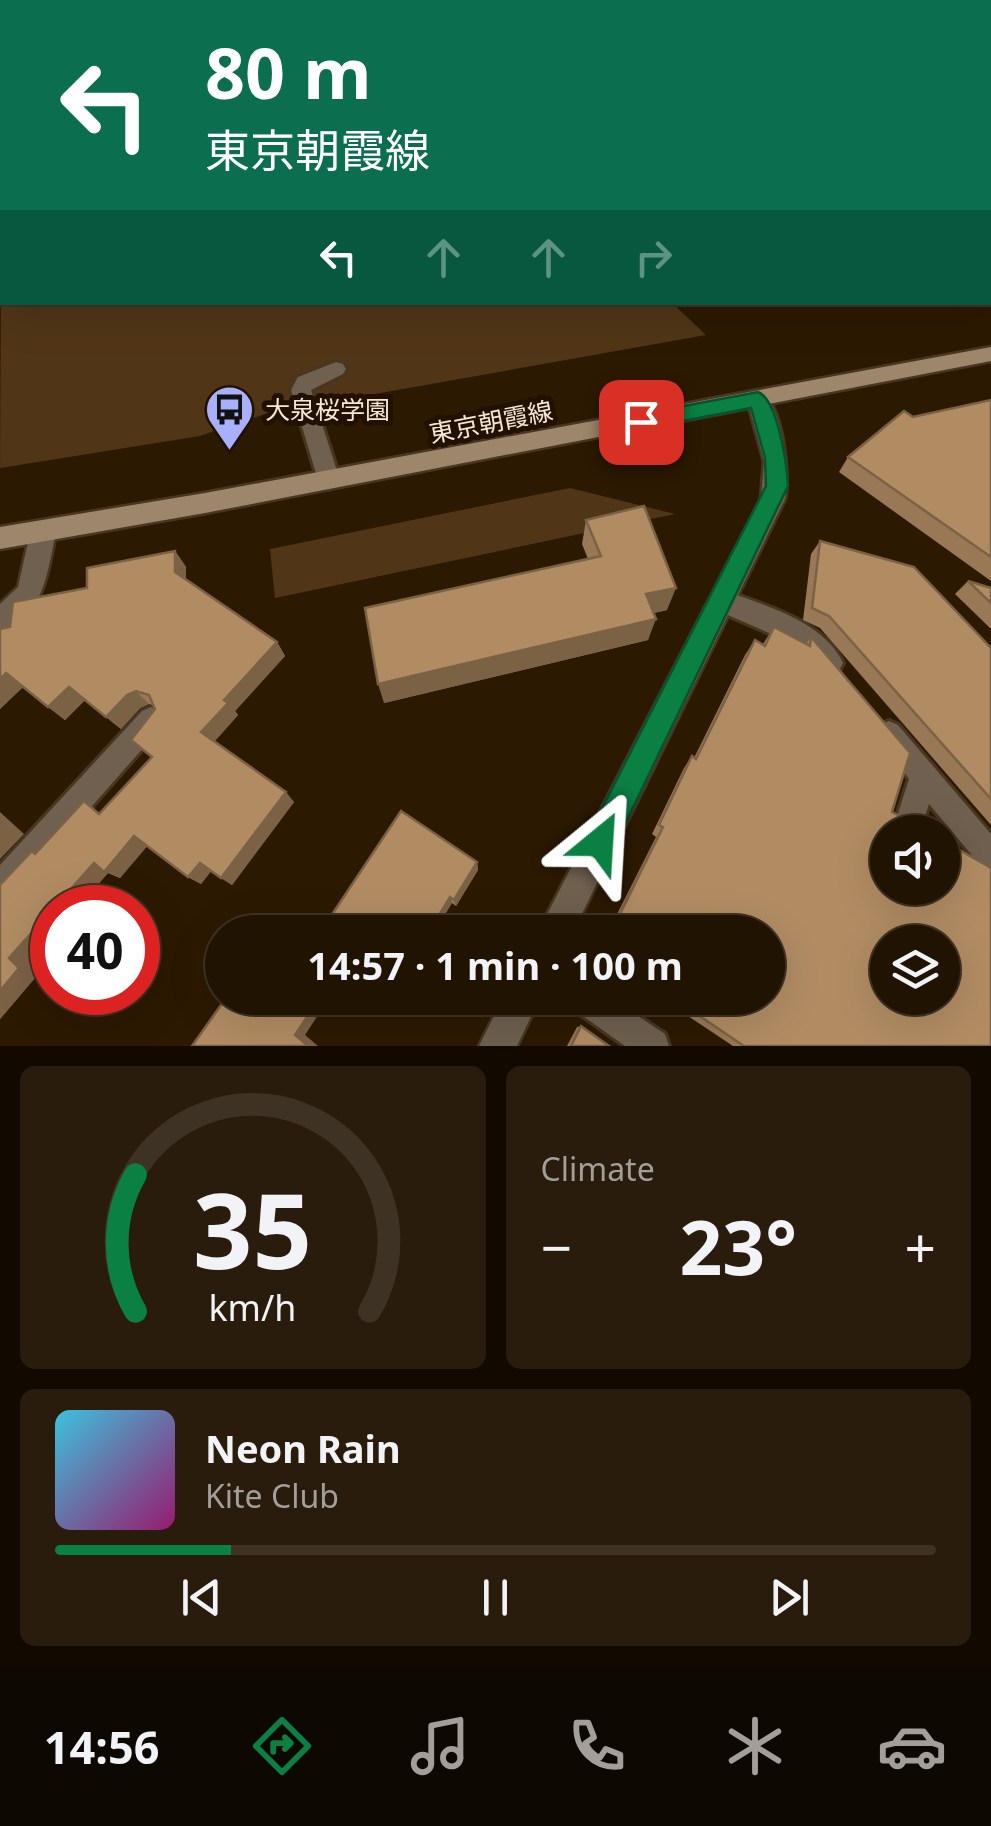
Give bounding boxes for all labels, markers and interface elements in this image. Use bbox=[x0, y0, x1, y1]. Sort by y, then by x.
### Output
text: 80 m bbox=[205, 24, 372, 120]
icon: left bbox=[40, 40, 170, 170]
text: 東京朝霞線 bbox=[205, 119, 430, 180]
icon: left bbox=[311, 230, 366, 285]
icon: ahead bbox=[416, 230, 471, 285]
icon: ahead bbox=[521, 230, 576, 285]
icon: right bbox=[626, 230, 681, 285]
pin bbox=[599, 380, 684, 465]
bus stop icon: 大泉桜学園 bbox=[204, 384, 256, 452]
place label: 大泉桜学園 bbox=[265, 392, 390, 426]
street label: 東京朝霞線 bbox=[426, 392, 555, 450]
icon: arrive bbox=[614, 395, 669, 450]
position arrow bbox=[548, 790, 652, 894]
map controls bbox=[870, 815, 960, 1015]
button: sound bbox=[870, 815, 960, 905]
speed limit sign: 40 bbox=[30, 885, 160, 1015]
button: layers bbox=[870, 925, 960, 1015]
text: 14:57 · 1 min · 100 m bbox=[307, 939, 683, 991]
text: Climate bbox=[541, 1147, 655, 1190]
text: 35 bbox=[193, 1158, 312, 1299]
text: 23° bbox=[679, 1195, 797, 1297]
text: − bbox=[541, 1209, 572, 1284]
text: + bbox=[905, 1209, 936, 1284]
text: km/h bbox=[209, 1283, 297, 1331]
text: Neon Rain bbox=[205, 1422, 401, 1474]
text: Kite Club bbox=[205, 1474, 339, 1517]
icon: previous bbox=[174, 1570, 229, 1625]
icon: pause bbox=[468, 1570, 523, 1625]
icon: next bbox=[762, 1570, 817, 1625]
icon: directions bbox=[247, 1711, 317, 1781]
icon: music bbox=[405, 1711, 475, 1781]
icon: phone bbox=[562, 1711, 632, 1781]
icon: climate bbox=[720, 1711, 790, 1781]
icon: car bbox=[877, 1711, 947, 1781]
text: 14:56 bbox=[44, 1716, 159, 1777]

